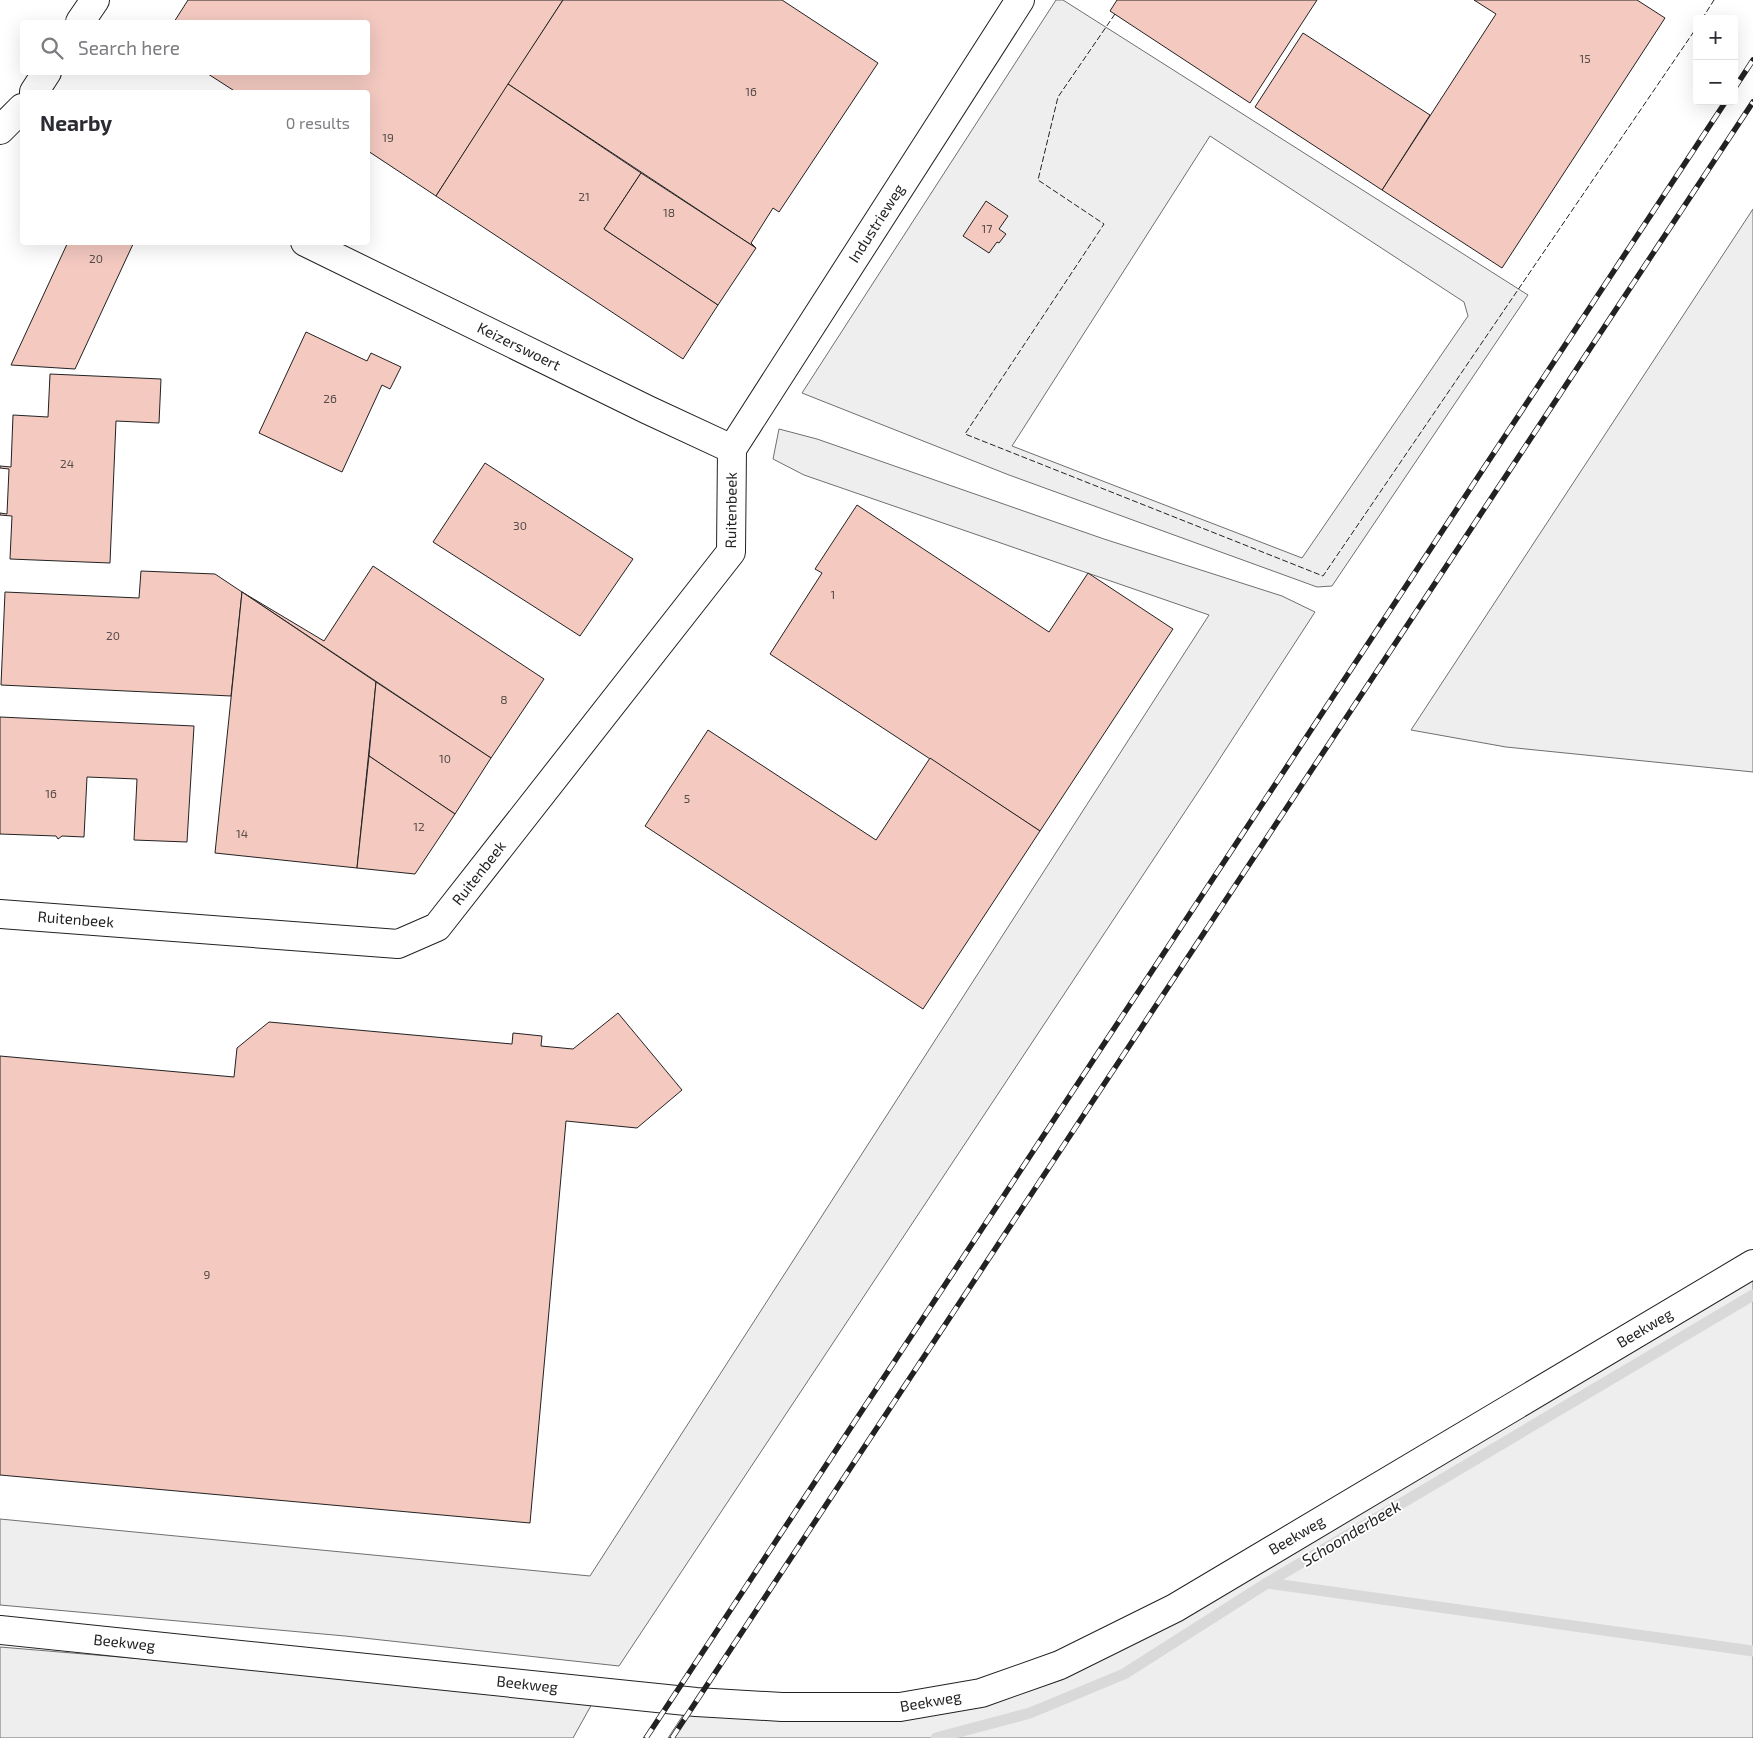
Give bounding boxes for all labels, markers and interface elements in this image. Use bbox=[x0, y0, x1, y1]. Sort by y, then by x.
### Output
map controls bbox=[1693, 15, 1738, 105]
button: + bbox=[1693, 15, 1738, 60]
search box bbox=[20, 20, 370, 75]
icon: search bbox=[38, 34, 66, 62]
text: Search here bbox=[78, 36, 180, 59]
house number: 15 bbox=[1579, 51, 1591, 65]
button: − bbox=[1693, 60, 1738, 105]
house number: 16 bbox=[745, 84, 757, 98]
text: Nearby bbox=[40, 110, 112, 135]
text: 0 results bbox=[286, 113, 350, 132]
house number: 19 bbox=[382, 130, 394, 144]
street label: Industrieweg bbox=[844, 180, 908, 266]
house number: 21 bbox=[578, 189, 590, 203]
house number: 18 bbox=[663, 205, 675, 219]
house number: 17 bbox=[982, 221, 992, 235]
house number: 20 bbox=[89, 251, 103, 265]
street label: Keizerswoert bbox=[475, 318, 564, 374]
house number: 26 bbox=[323, 391, 337, 405]
house number: 24 bbox=[60, 456, 74, 470]
street label: Ruitenbeek bbox=[721, 472, 740, 548]
house number: 30 bbox=[513, 518, 527, 532]
house number: 1 bbox=[831, 587, 835, 601]
house number: 20 bbox=[106, 628, 120, 642]
house number: 8 bbox=[500, 692, 508, 706]
house number: 10 bbox=[439, 751, 451, 765]
house number: 16 bbox=[45, 786, 57, 800]
house number: 5 bbox=[684, 791, 690, 805]
house number: 12 bbox=[413, 819, 425, 833]
house number: 14 bbox=[236, 826, 248, 840]
street label: Ruitenbeek bbox=[448, 837, 509, 908]
street label: Ruitenbeek bbox=[37, 907, 115, 931]
house number: 9 bbox=[204, 1267, 211, 1281]
street label: Beekweg bbox=[1613, 1304, 1676, 1351]
water label: Schoonderbeek bbox=[1298, 1496, 1404, 1570]
street label: Beekweg bbox=[1265, 1511, 1328, 1558]
street label: Beekweg bbox=[93, 1630, 157, 1654]
street label: Beekweg bbox=[496, 1671, 560, 1696]
street label: Beekweg bbox=[899, 1686, 963, 1715]

